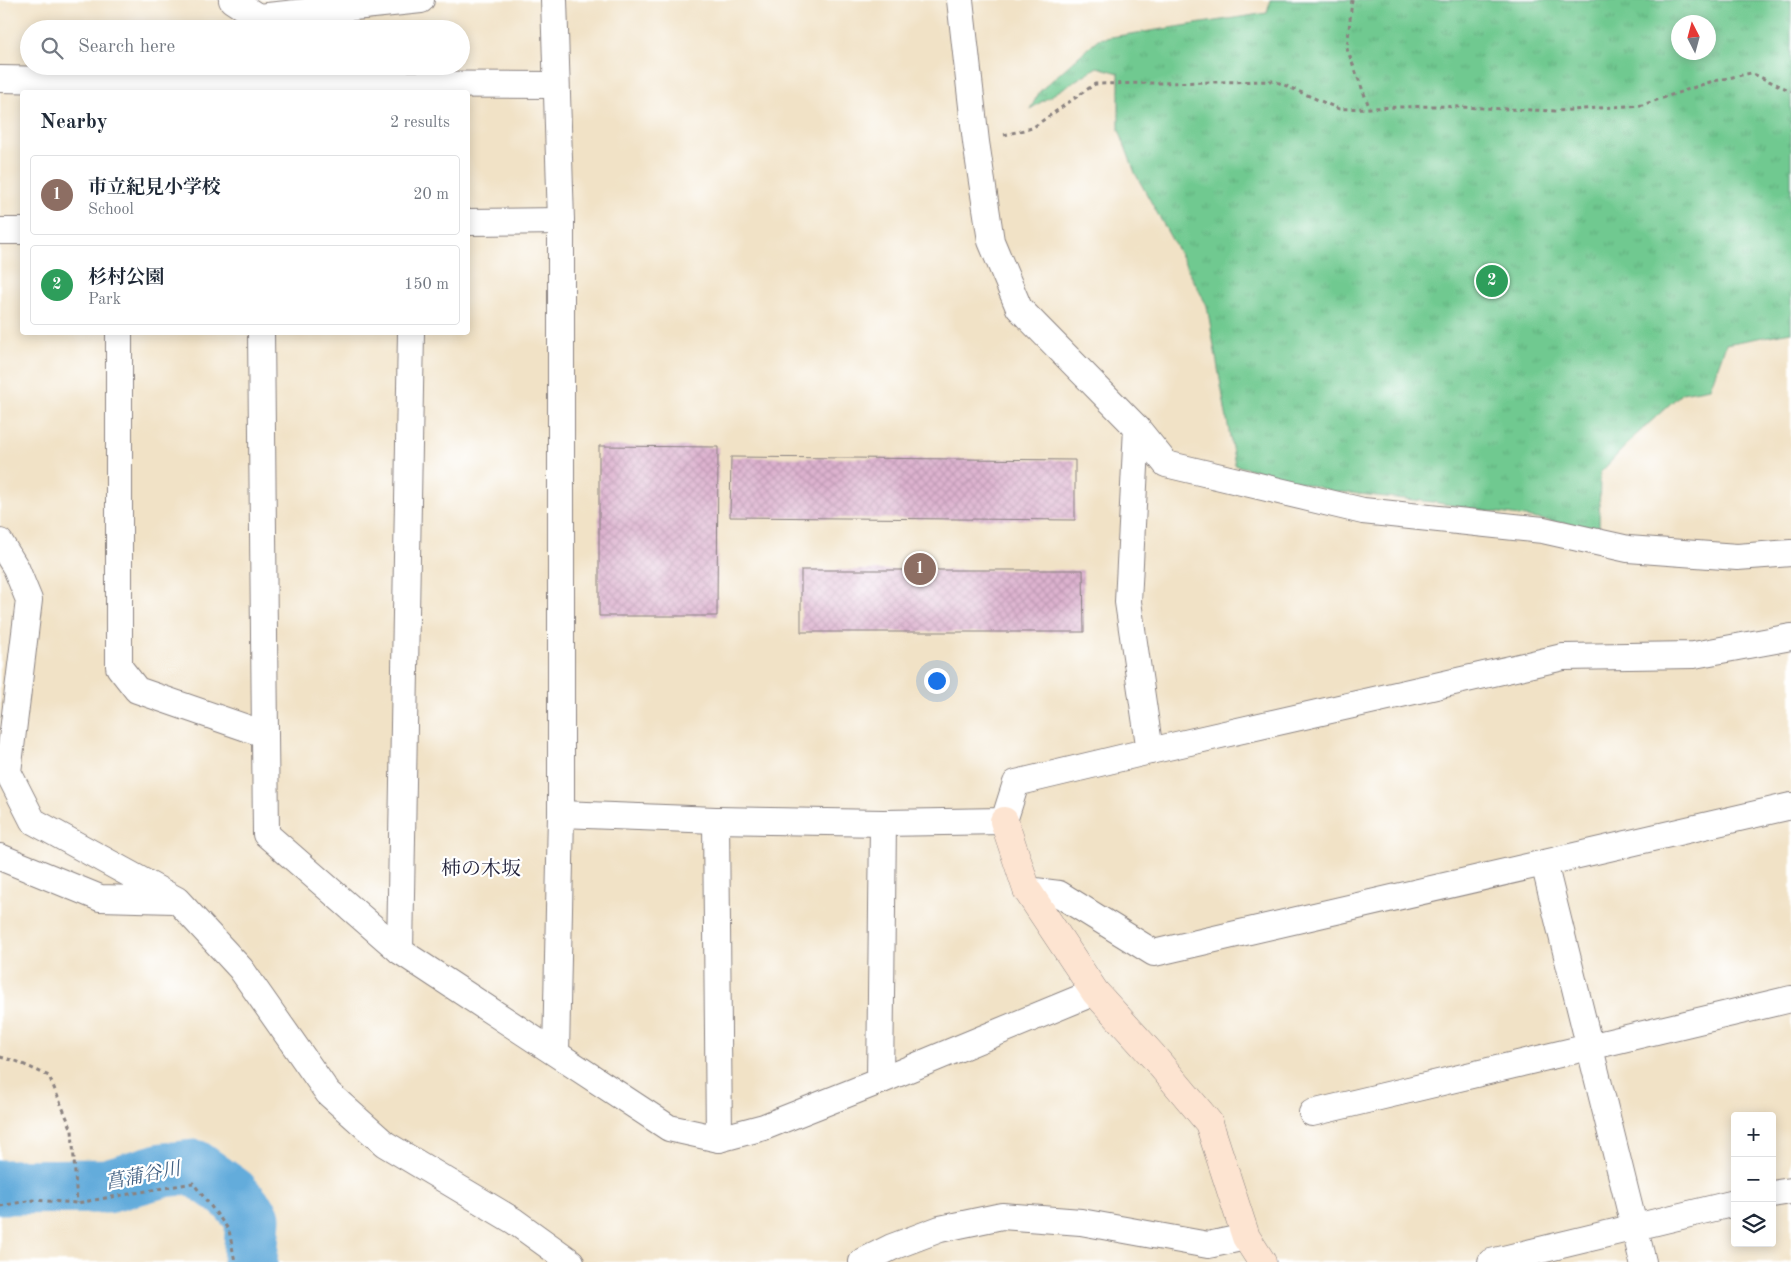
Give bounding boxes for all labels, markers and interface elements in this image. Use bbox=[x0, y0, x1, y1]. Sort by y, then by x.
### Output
north arrow bbox=[1671, 15, 1716, 60]
search box bbox=[20, 20, 470, 75]
icon: search bbox=[38, 34, 66, 62]
text: Search here bbox=[78, 38, 175, 57]
text: Nearby bbox=[40, 112, 108, 133]
text: 2 results bbox=[390, 115, 450, 131]
text: 市立紀見小学校 bbox=[88, 179, 221, 198]
text: 1 bbox=[52, 187, 62, 203]
text: 20 m bbox=[413, 187, 449, 203]
text: School bbox=[88, 202, 134, 218]
pin: 2 bbox=[1476, 262, 1508, 300]
text: 杉村公園 bbox=[88, 269, 164, 288]
text: 2 bbox=[52, 277, 62, 293]
text: 150 m bbox=[404, 277, 449, 293]
text: Park bbox=[88, 292, 121, 308]
pin: 1 bbox=[904, 550, 936, 588]
your location bbox=[924, 668, 950, 694]
district label: 柿の木坂 bbox=[441, 858, 521, 880]
map controls bbox=[1731, 1112, 1776, 1247]
button: + bbox=[1731, 1112, 1776, 1157]
button: − bbox=[1731, 1157, 1776, 1202]
water label: 菖蒲谷川 bbox=[103, 1158, 184, 1194]
button: layers bbox=[1731, 1202, 1776, 1247]

